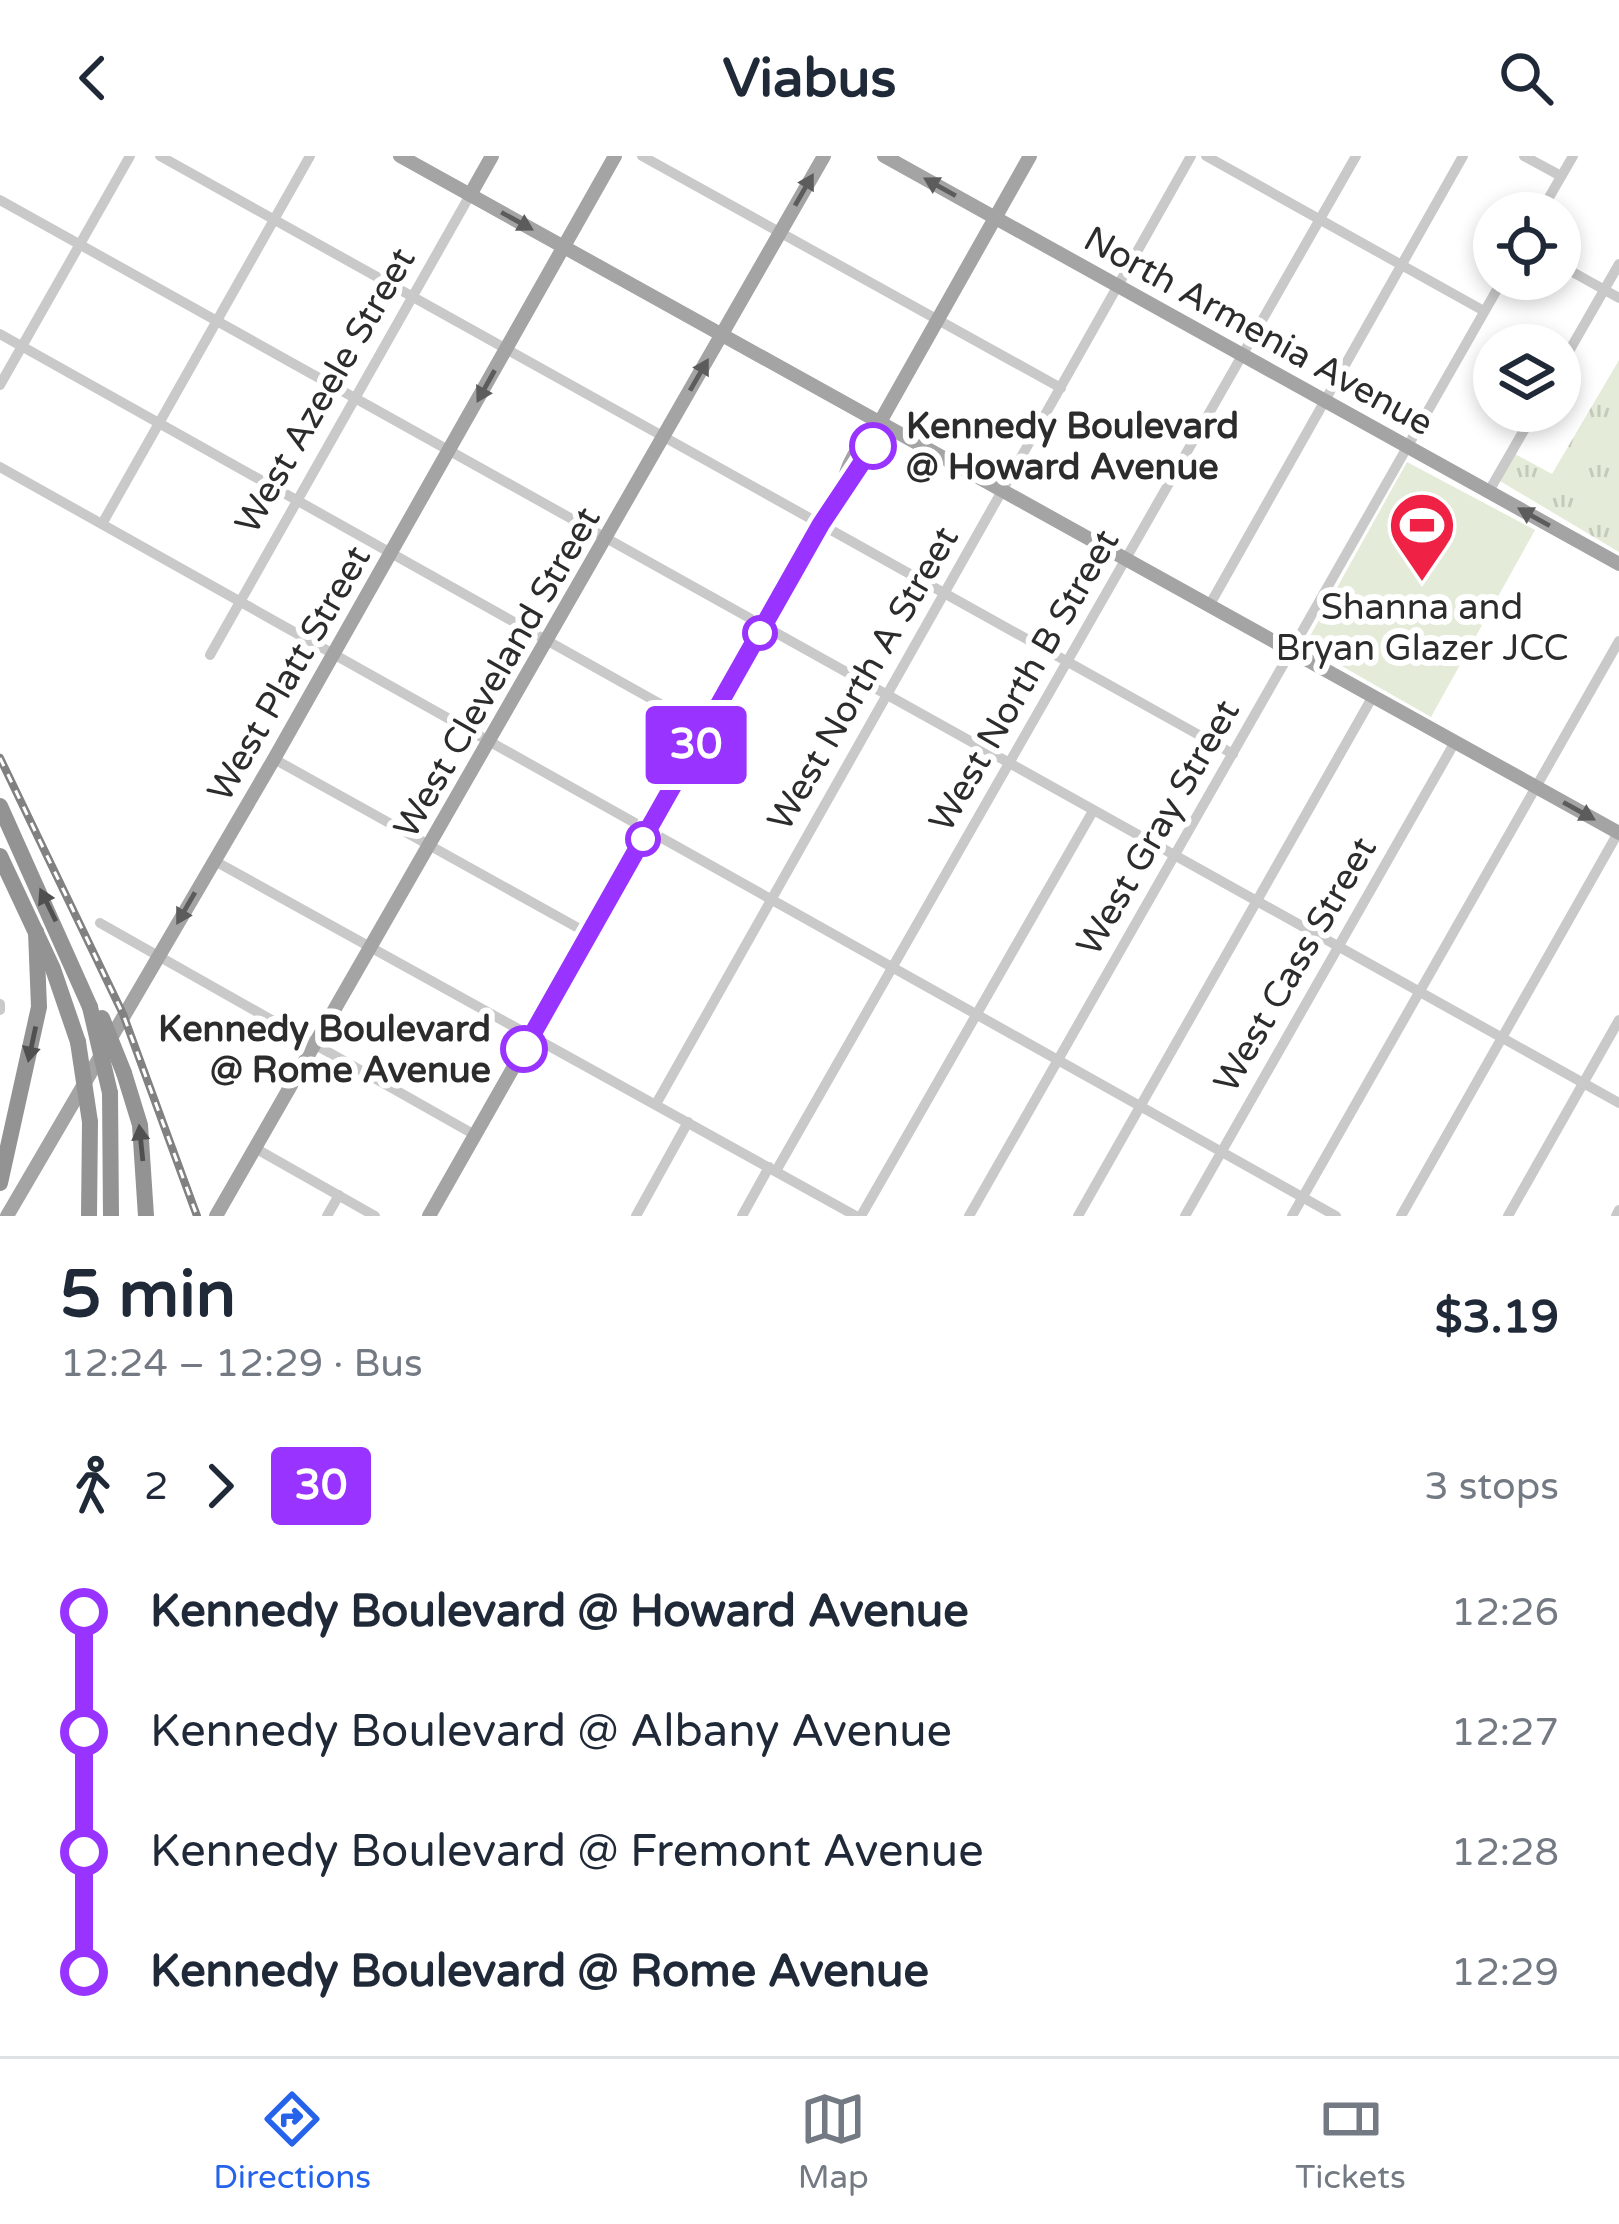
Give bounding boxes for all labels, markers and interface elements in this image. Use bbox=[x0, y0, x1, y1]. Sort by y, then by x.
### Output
icon: back bbox=[60, 45, 126, 111]
icon: search bbox=[1493, 45, 1559, 111]
text: Viabus bbox=[723, 46, 896, 111]
one-way arrow bbox=[793, 173, 814, 207]
one-way arrow bbox=[922, 177, 957, 198]
map controls bbox=[1473, 192, 1581, 432]
button: locate bbox=[1473, 192, 1581, 300]
one-way arrow bbox=[500, 210, 534, 231]
street label: North Armenia Avenue bbox=[1076, 217, 1440, 445]
street label: West Azeele Street bbox=[226, 240, 425, 541]
button: layers bbox=[1473, 324, 1581, 432]
one-way arrow bbox=[688, 359, 709, 392]
one-way arrow bbox=[476, 368, 497, 403]
place label: Kennedy Boulevard @ Howard Avenue bbox=[906, 405, 1239, 489]
marker: Kennedy Boulevard @ Howard Avenue bbox=[851, 424, 895, 468]
sports icon: Shanna and Bryan Glazer JCC bbox=[1387, 490, 1457, 584]
street label: West Cleveland Street bbox=[385, 500, 610, 846]
one-way arrow bbox=[1517, 507, 1551, 528]
street label: West North A Street bbox=[759, 519, 968, 838]
street label: West North B Street bbox=[920, 522, 1128, 839]
street label: West Platt Street bbox=[199, 538, 380, 809]
place label: Shanna and Bryan Glazer JCC bbox=[1275, 586, 1569, 670]
unlabelled marker bbox=[744, 617, 776, 649]
street label: West Gray Street bbox=[1068, 692, 1249, 963]
line badge: 30 bbox=[642, 706, 750, 784]
text: 30 bbox=[670, 719, 722, 770]
one-way arrow bbox=[1562, 800, 1597, 821]
unlabelled marker bbox=[627, 823, 659, 855]
street label: West Cass Street bbox=[1205, 830, 1386, 1100]
one-way arrow bbox=[38, 888, 58, 923]
one-way arrow bbox=[176, 891, 197, 925]
place label: Kennedy Boulevard @ Rome Avenue bbox=[158, 1008, 491, 1092]
one-way arrow bbox=[22, 1026, 41, 1064]
marker: Kennedy Boulevard @ Rome Avenue bbox=[502, 1027, 546, 1071]
one-way arrow bbox=[131, 1124, 150, 1161]
text: 5 min bbox=[60, 1255, 236, 1335]
text: $3.19 bbox=[1435, 1291, 1559, 1345]
text: 12:24 – 12:29 · Bus bbox=[60, 1340, 423, 1387]
icon: walk bbox=[60, 1453, 126, 1519]
icon: forward bbox=[187, 1453, 253, 1519]
text: 30 bbox=[295, 1460, 347, 1511]
text: 2 bbox=[144, 1463, 169, 1510]
text: 3 stops bbox=[1424, 1463, 1559, 1510]
text: Kennedy Boulevard @ Howard Avenue bbox=[150, 1585, 969, 1639]
text: 12:26 bbox=[1451, 1589, 1559, 1636]
text: Kennedy Boulevard @ Albany Avenue bbox=[150, 1705, 952, 1759]
text: 12:27 bbox=[1451, 1709, 1559, 1756]
text: Kennedy Boulevard @ Fremont Avenue bbox=[150, 1825, 984, 1879]
text: 12:28 bbox=[1451, 1829, 1559, 1876]
text: Kennedy Boulevard @ Rome Avenue bbox=[150, 1945, 929, 1999]
text: 12:29 bbox=[1451, 1949, 1559, 1996]
tab: Directions bbox=[213, 2086, 371, 2197]
tab: Map bbox=[798, 2086, 869, 2197]
tab: Tickets bbox=[1295, 2086, 1406, 2197]

